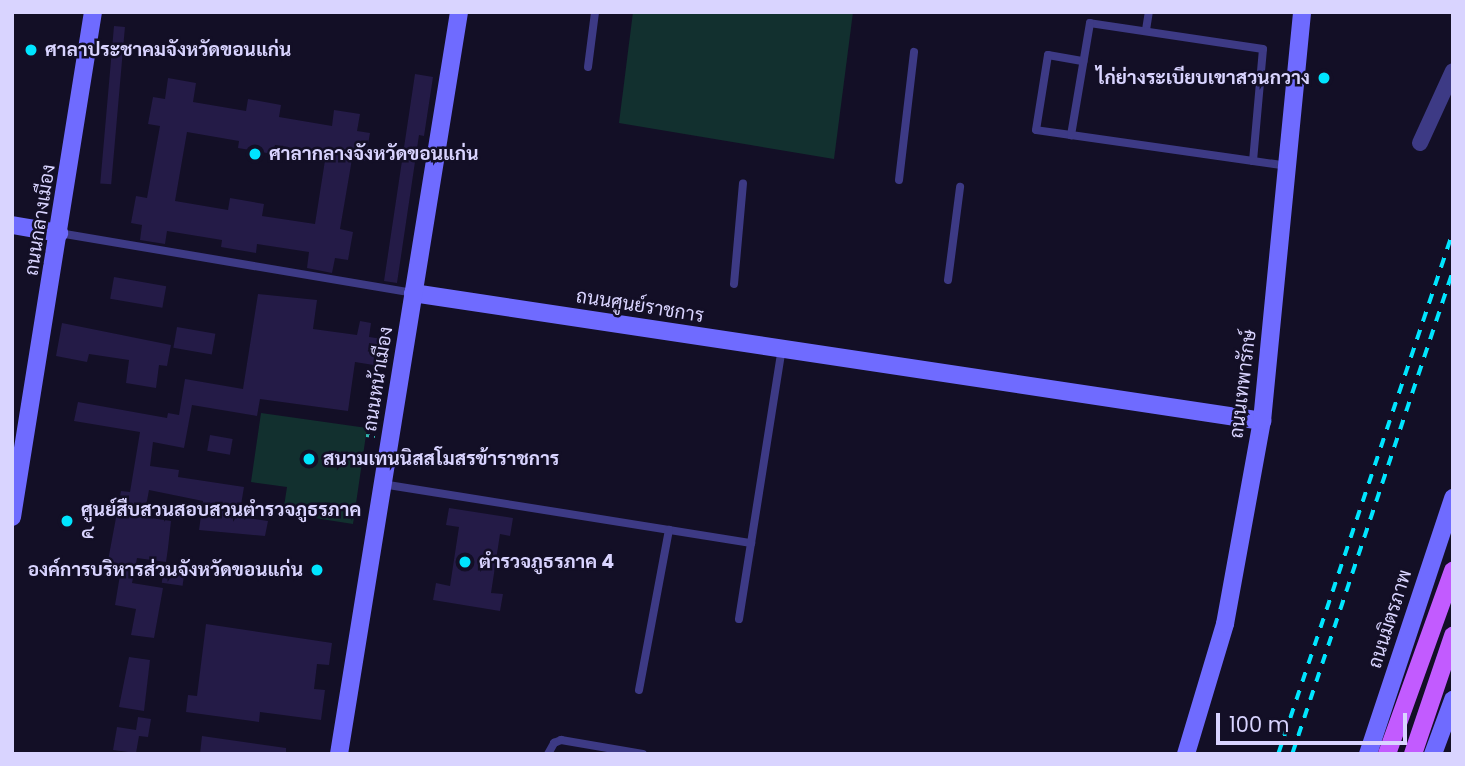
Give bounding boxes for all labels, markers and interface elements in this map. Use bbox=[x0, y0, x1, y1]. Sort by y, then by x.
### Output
place label: ศาลาประชาคมจังหวัดขอนแก่น bbox=[45, 39, 291, 61]
marker: ศาลาประชาคมจังหวัดขอนแก่น bbox=[23, 42, 39, 58]
place label: ไก่ย่างระเบียบเขาสวนกวาง bbox=[1096, 67, 1310, 89]
marker: ไก่ย่างระเบียบเขาสวนกวาง bbox=[1316, 70, 1332, 86]
place label: ศาลากลางจังหวัดขอนแก่น bbox=[269, 143, 478, 165]
marker: ศาลากลางจังหวัดขอนแก่น bbox=[247, 146, 263, 162]
street label: ถนนกลางเมือง bbox=[20, 163, 60, 277]
street label: ถนนศูนย์ราชการ bbox=[575, 285, 705, 327]
street label: ถนนหน้าเมือง bbox=[358, 325, 398, 433]
street label: ถนนเทพารักษ์ bbox=[1225, 328, 1261, 440]
place label: สนามเทนนิสสโมสรข้าราชการ bbox=[323, 448, 559, 470]
marker: สนามเทนนิสสโมสรข้าราชการ bbox=[301, 451, 317, 467]
place label: ศูนย์สืบสวนสอบสวนตำรวจภูธรภาค ๔ bbox=[81, 499, 361, 543]
marker: ศูนย์สืบสวนสอบสวนตำรวจภูธรภาค ๔ bbox=[59, 513, 75, 529]
place label: ตำรวจภูธรภาค 4 bbox=[479, 551, 614, 573]
marker: ตำรวจภูธรภาค 4 bbox=[457, 554, 473, 570]
place label: องค์การบริหารส่วนจังหวัดขอนแก่น bbox=[28, 559, 303, 581]
marker: องค์การบริหารส่วนจังหวัดขอนแก่น bbox=[309, 562, 325, 578]
street label: ถนนมิตรภาพ bbox=[1363, 567, 1417, 671]
scale bar bbox=[1220, 700, 1411, 744]
text: 100 m bbox=[1229, 710, 1289, 739]

